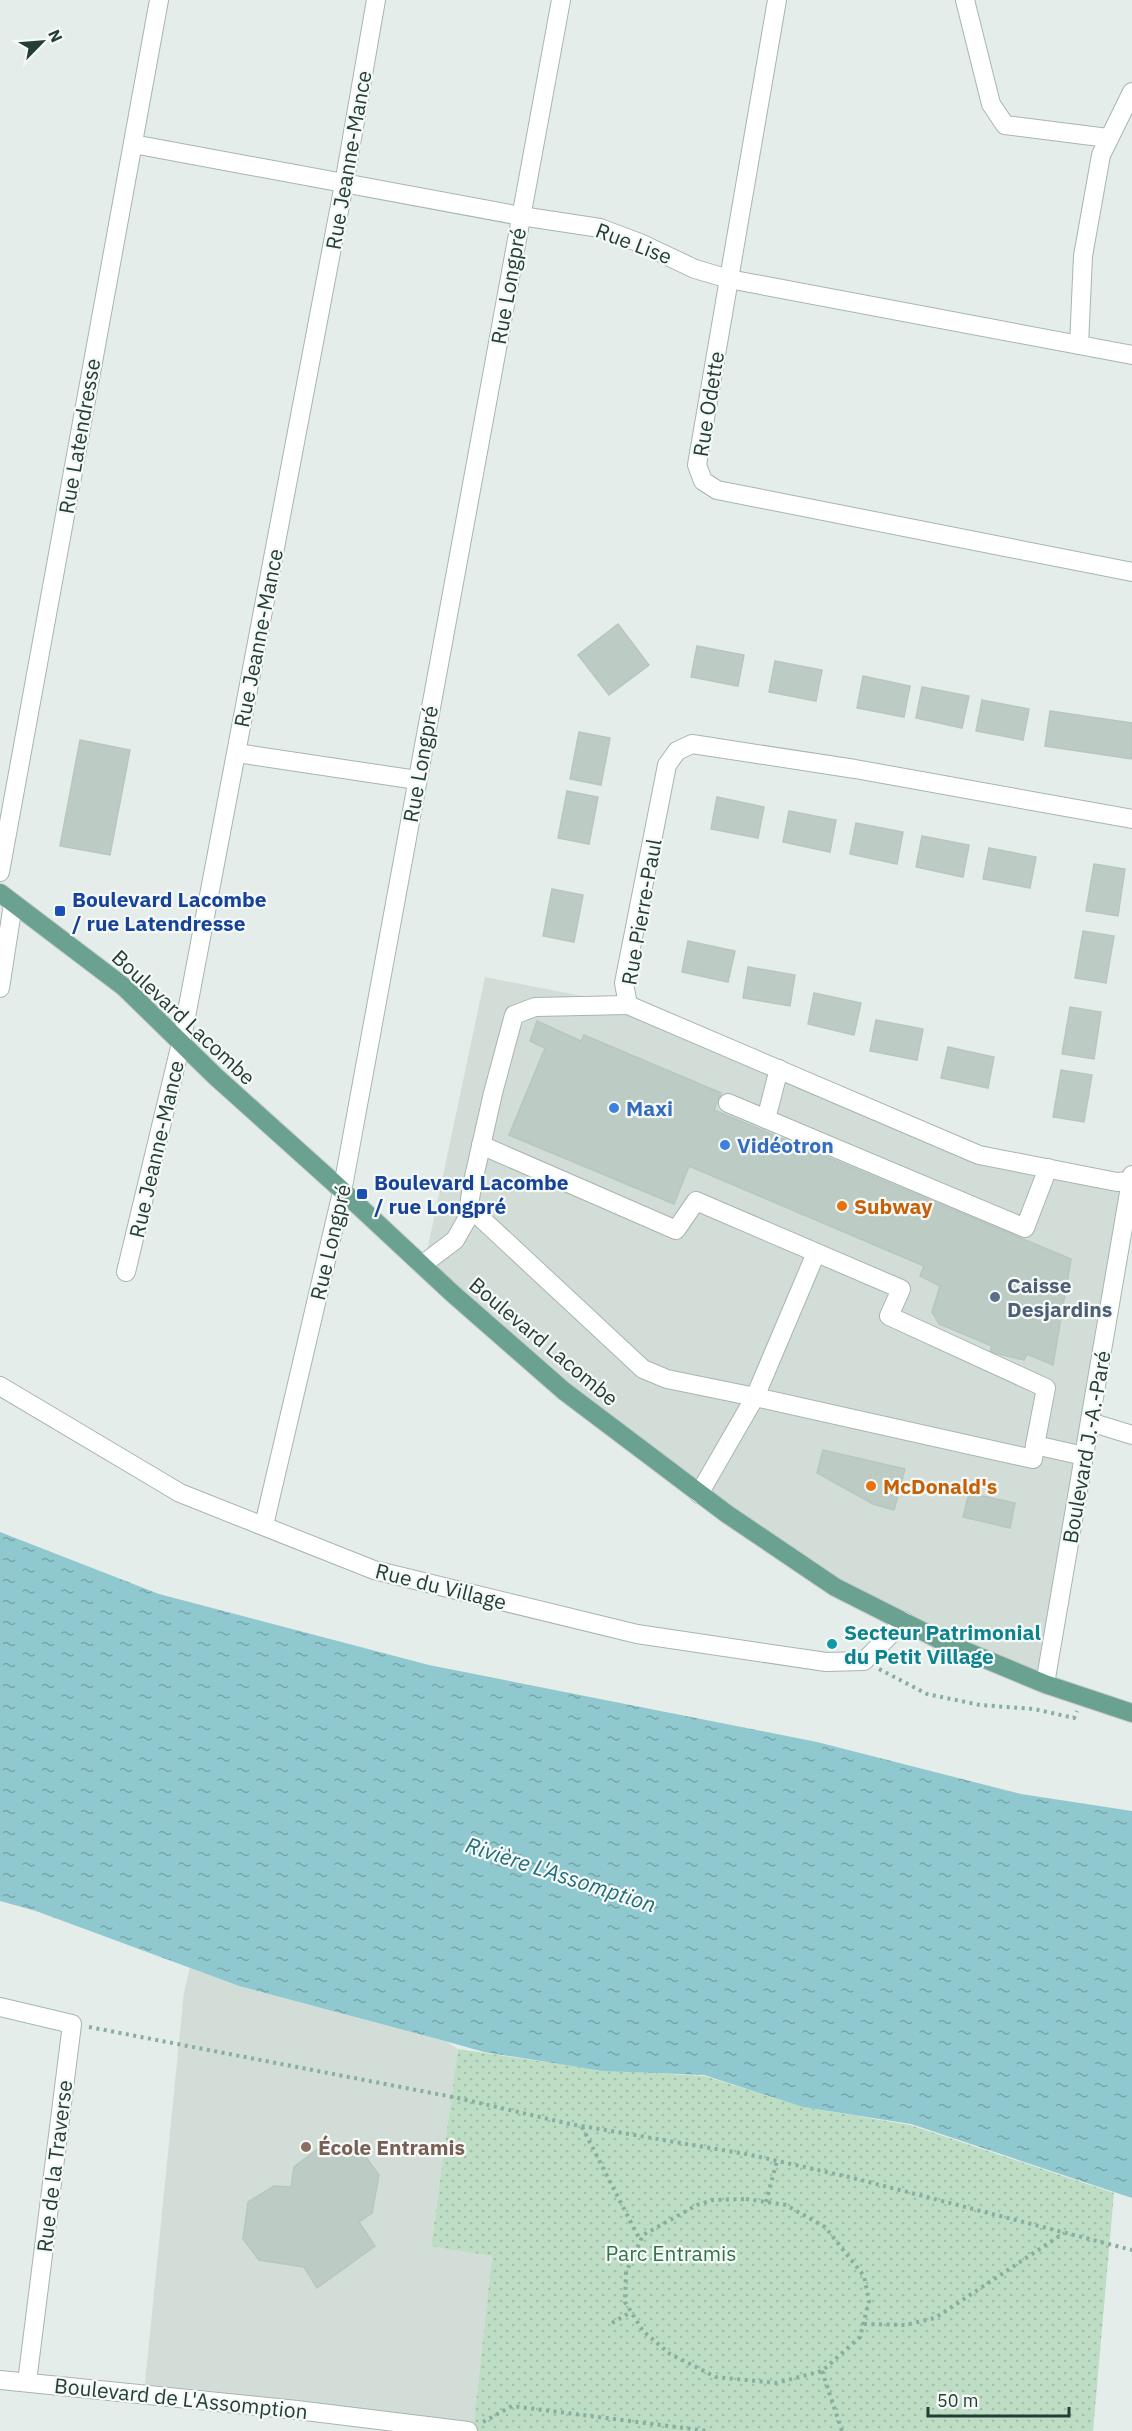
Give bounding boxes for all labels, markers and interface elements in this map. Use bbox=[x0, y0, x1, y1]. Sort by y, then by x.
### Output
north arrow bbox=[12, 12, 72, 72]
text: N bbox=[44, 26, 67, 45]
street label: Rue Jeanne-Mance bbox=[318, 68, 378, 252]
street label: Rue Lise bbox=[592, 216, 676, 270]
street label: Rue Longpré bbox=[484, 225, 532, 347]
street label: Rue Odette bbox=[686, 349, 730, 459]
street label: Rue Latendresse bbox=[52, 356, 106, 516]
street label: Rue Jeanne-Mance bbox=[227, 546, 289, 730]
street label: Rue Longpré bbox=[396, 703, 444, 825]
street label: Rue Pierre-Paul bbox=[614, 836, 668, 987]
place label: Boulevard Lacombe / rue Latendresse bbox=[72, 885, 267, 937]
marker: Boulevard Lacombe / rue Latendresse bbox=[53, 904, 67, 918]
street label: Boulevard Lacombe bbox=[106, 943, 262, 1091]
street label: Rue Jeanne-Mance bbox=[122, 1057, 190, 1241]
place label: Maxi bbox=[626, 1094, 673, 1122]
marker: Maxi bbox=[607, 1101, 621, 1115]
place label: Vidéotron bbox=[737, 1131, 834, 1159]
marker: Vidéotron bbox=[718, 1138, 732, 1152]
place label: Boulevard Lacombe / rue Longpré bbox=[374, 1168, 569, 1220]
street label: Rue Longpré bbox=[303, 1181, 357, 1303]
marker: Boulevard Lacombe / rue Longpré bbox=[355, 1187, 369, 1201]
place label: Subway bbox=[854, 1192, 933, 1220]
marker: Subway bbox=[835, 1199, 849, 1213]
street label: Boulevard Lacombe bbox=[464, 1270, 624, 1412]
place label: Caisse Desjardins bbox=[1007, 1271, 1112, 1323]
marker: Caisse Desjardins bbox=[988, 1290, 1002, 1304]
street label: Boulevard J.-A.-Paré bbox=[1055, 1348, 1117, 1546]
place label: McDonald's bbox=[883, 1472, 997, 1500]
marker: McDonald's bbox=[864, 1479, 878, 1493]
street label: Rue du Village bbox=[373, 1556, 509, 1616]
place label: Secteur Patrimonial du Petit Village bbox=[844, 1618, 1041, 1670]
marker: Secteur Patrimonial du Petit Village bbox=[825, 1637, 839, 1651]
water label: Rivière L'Assomption bbox=[462, 1830, 660, 1918]
street label: Rue de la Traverse bbox=[30, 2078, 78, 2254]
place label: École Entramis bbox=[318, 2133, 465, 2161]
marker: École Entramis bbox=[299, 2140, 313, 2154]
park label: Parc Entramis bbox=[605, 2239, 737, 2267]
street label: Boulevard de L'Assomption bbox=[53, 2371, 309, 2425]
scale bar bbox=[928, 2380, 1069, 2418]
text: 50 m bbox=[937, 2389, 979, 2412]

